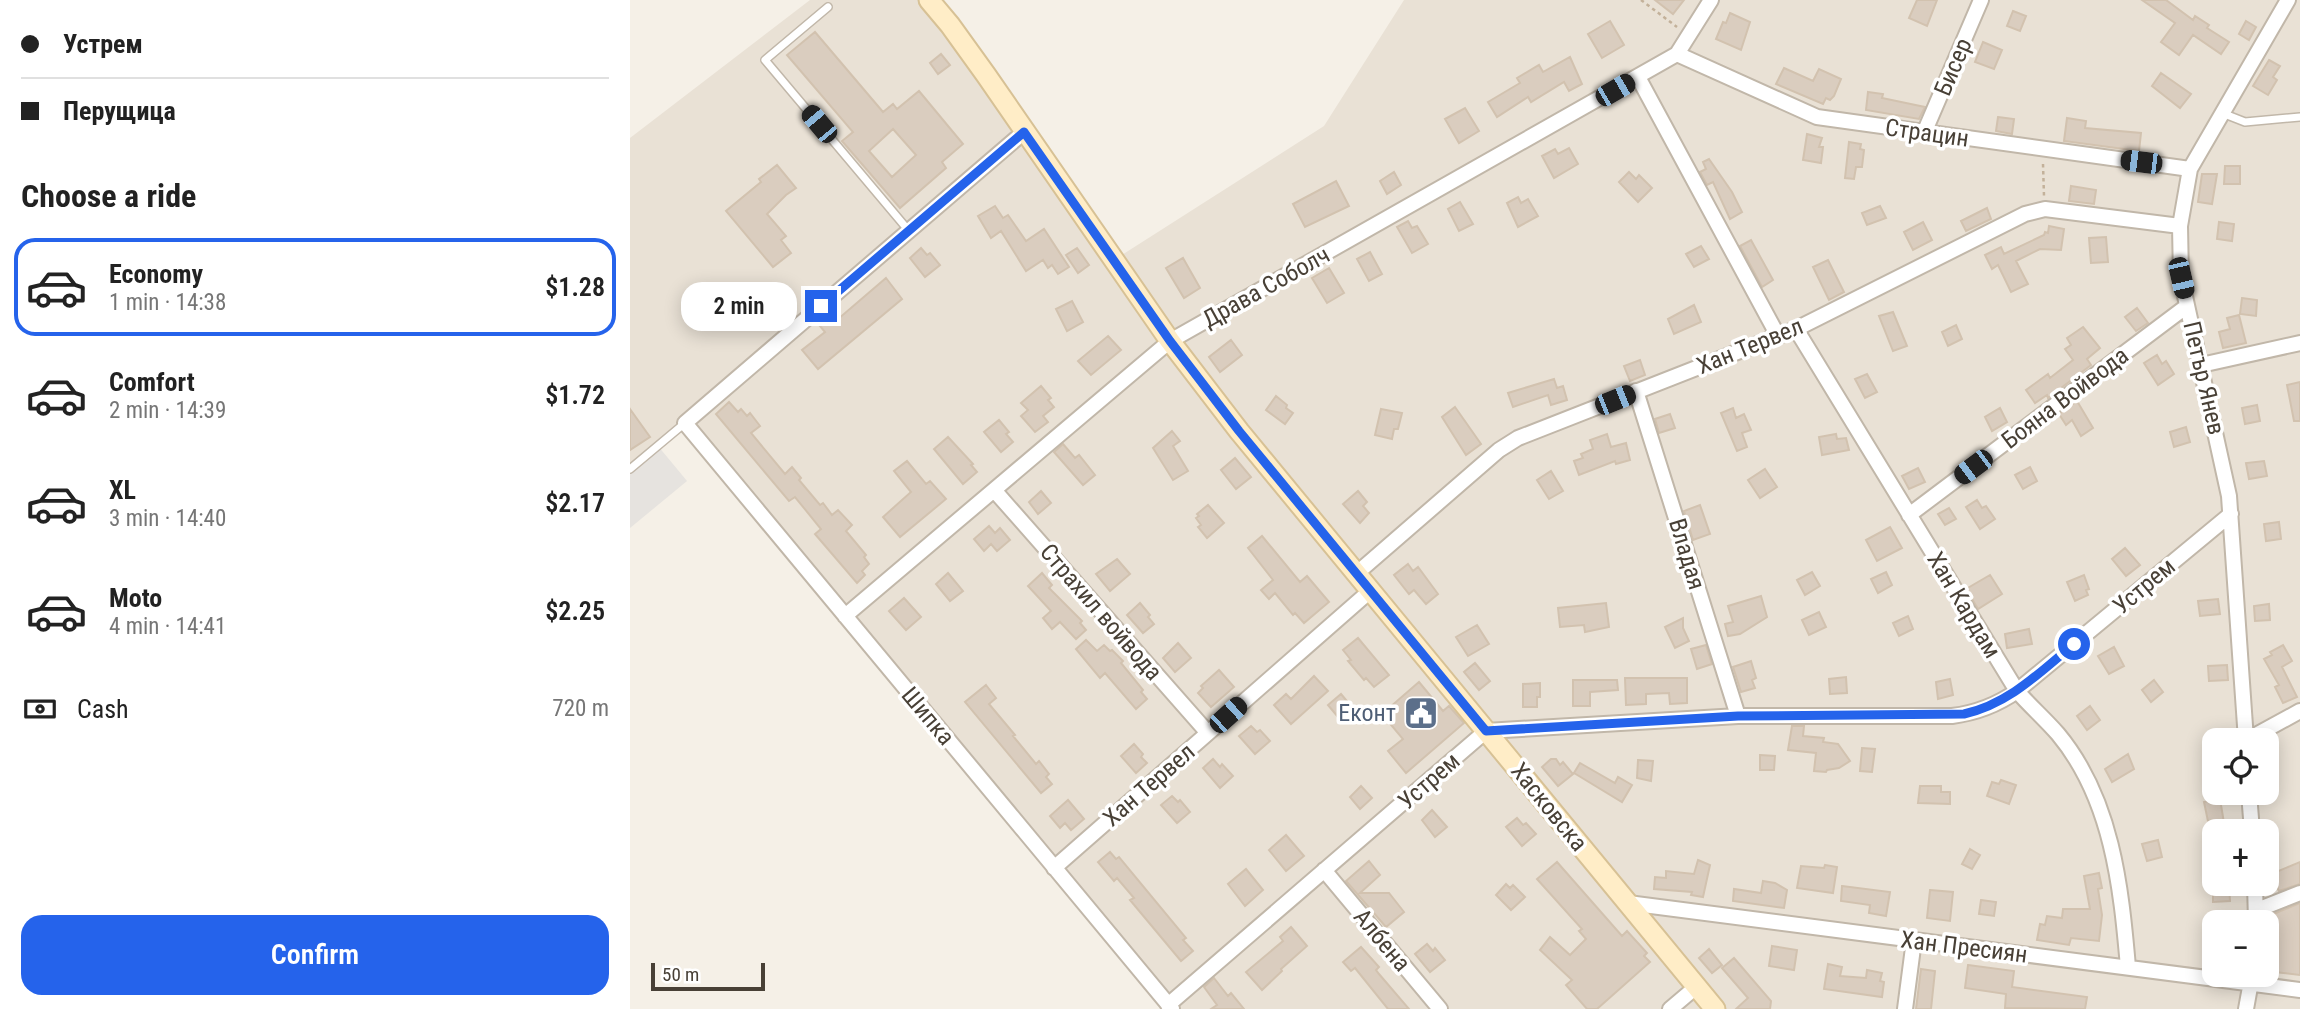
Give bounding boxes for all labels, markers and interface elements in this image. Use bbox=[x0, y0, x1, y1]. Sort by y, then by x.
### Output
text: Устрем bbox=[63, 29, 143, 59]
street label: Бисер bbox=[1928, 34, 1978, 100]
car bbox=[1592, 70, 1639, 110]
text: Перущица bbox=[63, 96, 176, 126]
car bbox=[798, 101, 841, 147]
street label: Страцин bbox=[1883, 113, 1971, 153]
car bbox=[2119, 149, 2164, 175]
text: Choose a ride bbox=[21, 177, 196, 215]
street label: Драва Соболч bbox=[1197, 241, 1335, 333]
car bbox=[2167, 255, 2196, 301]
icon: car bbox=[25, 256, 88, 319]
text: Economy bbox=[109, 259, 203, 289]
text: $1.28 bbox=[545, 272, 605, 302]
callout: 2 min bbox=[681, 282, 796, 330]
text: 1 min · 14:38 bbox=[109, 289, 226, 316]
route end bbox=[805, 290, 837, 322]
text: 2 min bbox=[714, 293, 764, 320]
street label: Хан Тервел bbox=[1693, 312, 1807, 380]
street label: Петър Янев bbox=[2177, 319, 2231, 437]
street label: Бояна Войвода bbox=[1996, 341, 2134, 455]
icon: car bbox=[25, 364, 88, 427]
text: Comfort bbox=[109, 367, 195, 397]
text: $1.72 bbox=[545, 380, 605, 410]
car bbox=[1592, 382, 1639, 418]
text: 2 min · 14:39 bbox=[109, 397, 226, 424]
car bbox=[1950, 446, 1997, 488]
icon: car bbox=[25, 472, 88, 535]
text: XL bbox=[109, 475, 136, 505]
text: $2.17 bbox=[545, 488, 605, 518]
text: 3 min · 14:40 bbox=[109, 505, 226, 532]
street label: Владая bbox=[1663, 515, 1711, 593]
street label: Страхил войвода bbox=[1034, 538, 1168, 686]
street label: Хан Кардам bbox=[1921, 547, 2007, 663]
street label: Устрем bbox=[2107, 552, 2181, 620]
icon: car bbox=[25, 580, 88, 643]
text: Moto bbox=[109, 583, 162, 613]
text: $2.25 bbox=[545, 596, 605, 626]
text: 4 min · 14:41 bbox=[109, 613, 226, 640]
route start bbox=[2058, 628, 2090, 660]
street label: Шипка bbox=[896, 681, 960, 751]
icon: cash bbox=[21, 690, 59, 728]
car bbox=[1206, 693, 1251, 737]
text: Cash bbox=[77, 694, 129, 724]
public building icon: Еконт bbox=[1402, 694, 1440, 732]
text: 720 m bbox=[552, 695, 609, 722]
place label: Еконт bbox=[1338, 699, 1396, 727]
map controls bbox=[2202, 728, 2279, 987]
button: locate bbox=[2202, 728, 2279, 805]
street label: Хан Тервел bbox=[1098, 738, 1200, 832]
street label: Устрем bbox=[1393, 747, 1465, 815]
street label: Хасковска bbox=[1505, 757, 1593, 857]
button: + bbox=[2202, 819, 2279, 896]
street label: Албена bbox=[1348, 903, 1416, 977]
button: − bbox=[2202, 910, 2279, 987]
button: Confirm bbox=[21, 915, 609, 995]
street label: Хан Пресиян bbox=[1899, 925, 2029, 969]
scale bar bbox=[651, 960, 765, 992]
text: 50 m bbox=[662, 963, 699, 986]

